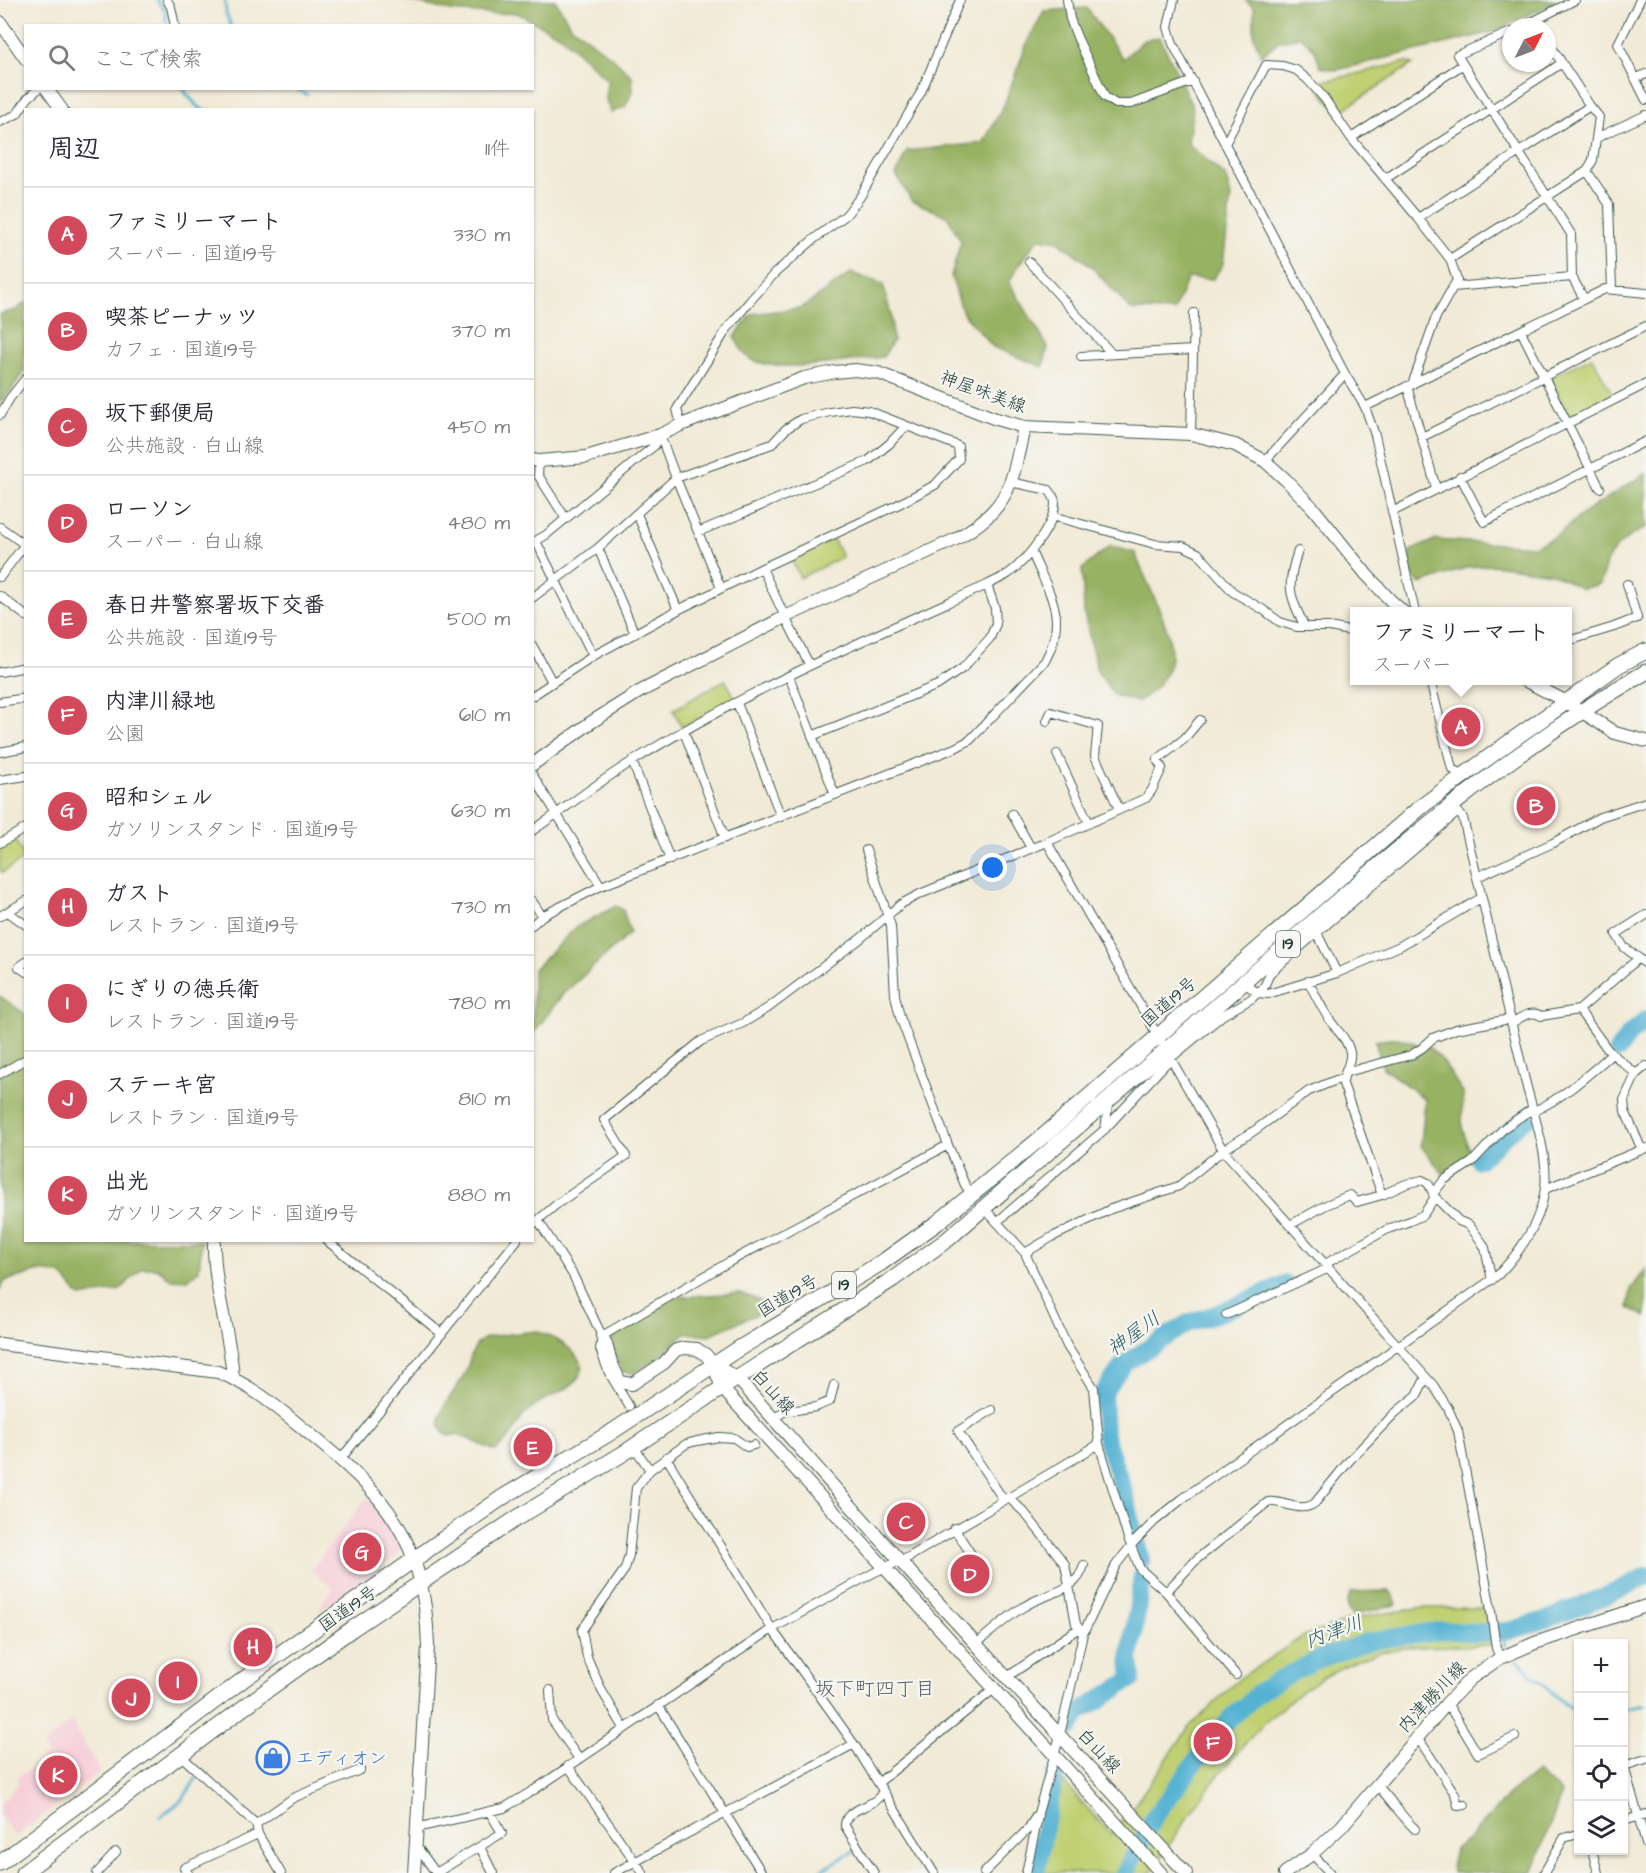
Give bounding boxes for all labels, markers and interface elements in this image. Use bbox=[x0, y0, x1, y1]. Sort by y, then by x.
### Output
north arrow bbox=[1502, 18, 1556, 72]
search box bbox=[24, 24, 534, 90]
icon: search bbox=[45, 41, 78, 74]
text: ここで検索 bbox=[93, 44, 203, 75]
text: 周辺 bbox=[48, 131, 100, 167]
text: 11件 bbox=[485, 135, 510, 163]
text: ファミリーマート bbox=[105, 206, 282, 237]
text: A bbox=[61, 221, 74, 249]
text: 330 m bbox=[453, 221, 510, 249]
text: スーパー · 国道19号 bbox=[105, 240, 277, 268]
text: 喫茶ピーナッツ bbox=[105, 302, 258, 333]
text: B bbox=[60, 317, 75, 345]
text: 370 m bbox=[451, 317, 510, 345]
text: カフェ · 国道19号 bbox=[105, 336, 258, 364]
street label: 神屋味美線 bbox=[936, 365, 1030, 419]
text: 坂下郵便局 bbox=[105, 398, 215, 429]
text: C bbox=[60, 413, 75, 441]
text: 450 m bbox=[446, 413, 510, 441]
text: 公共施設 · 白山線 bbox=[105, 432, 264, 460]
text: ローソン bbox=[105, 494, 193, 525]
text: D bbox=[61, 509, 74, 537]
text: 480 m bbox=[447, 509, 510, 537]
text: スーパー · 白山線 bbox=[105, 528, 263, 556]
text: 春日井警察署坂下交番 bbox=[105, 590, 325, 621]
text: E bbox=[62, 605, 73, 633]
text: 500 m bbox=[447, 605, 510, 633]
popup bbox=[1350, 607, 1572, 685]
text: ファミリーマート bbox=[1373, 617, 1549, 648]
text: 公共施設 · 国道19号 bbox=[105, 624, 278, 652]
text: スーパー bbox=[1373, 651, 1452, 679]
text: 内津川緑地 bbox=[105, 686, 215, 717]
text: F bbox=[61, 701, 74, 729]
text: 610 m bbox=[459, 701, 510, 729]
pin: A bbox=[1442, 704, 1480, 750]
text: 公園 bbox=[105, 720, 145, 748]
text: 昭和シェル bbox=[105, 782, 213, 813]
pin: B bbox=[1516, 784, 1556, 828]
text: G bbox=[61, 797, 74, 825]
text: 630 m bbox=[451, 797, 510, 825]
text: ガソリンスタンド · 国道19号 bbox=[105, 816, 358, 844]
your location bbox=[978, 853, 1007, 882]
text: ガスト bbox=[105, 878, 173, 909]
text: H bbox=[61, 893, 74, 921]
text: 730 m bbox=[451, 893, 510, 921]
text: レストラン · 国道19号 bbox=[105, 912, 299, 940]
road number: 19 bbox=[1276, 931, 1300, 957]
street label: 国道19号 bbox=[1136, 971, 1202, 1033]
text: にぎりの徳兵衛 bbox=[105, 974, 259, 1005]
text: I bbox=[66, 989, 69, 1017]
text: 780 m bbox=[449, 989, 510, 1017]
text: レストラン · 国道19号 bbox=[105, 1008, 299, 1036]
text: ステーキ宮 bbox=[105, 1070, 216, 1101]
text: J bbox=[62, 1085, 73, 1113]
text: 810 m bbox=[458, 1085, 510, 1113]
text: レストラン · 国道19号 bbox=[105, 1104, 299, 1132]
text: 出光 bbox=[105, 1166, 149, 1197]
text: K bbox=[61, 1181, 74, 1209]
text: 880 m bbox=[448, 1181, 510, 1209]
text: ガソリンスタンド · 国道19号 bbox=[105, 1200, 358, 1228]
street label: 国道19号 bbox=[753, 1268, 823, 1324]
road number: 19 bbox=[832, 1272, 856, 1298]
water label: 神屋川 bbox=[1102, 1305, 1166, 1363]
street label: 白山線 bbox=[746, 1364, 800, 1420]
pin: E bbox=[514, 1424, 552, 1470]
pin: C bbox=[886, 1500, 926, 1544]
pin: G bbox=[342, 1530, 382, 1574]
pin: D bbox=[950, 1552, 990, 1596]
street label: 国道19号 bbox=[314, 1580, 382, 1638]
water label: 内津川 bbox=[1301, 1609, 1367, 1655]
pin: H bbox=[234, 1624, 272, 1670]
map controls bbox=[1574, 1639, 1628, 1855]
button: + bbox=[1574, 1639, 1628, 1693]
street label: 内津勝川線 bbox=[1392, 1656, 1472, 1738]
pin: I bbox=[158, 1658, 198, 1704]
district label: 坂下町四丁目 bbox=[815, 1675, 935, 1703]
pin: J bbox=[112, 1676, 150, 1720]
button: − bbox=[1574, 1693, 1628, 1747]
pin: F bbox=[1194, 1720, 1232, 1764]
street label: 白山線 bbox=[1071, 1723, 1127, 1779]
shop icon: エディオン bbox=[255, 1740, 291, 1776]
place label: エディオン bbox=[296, 1746, 387, 1771]
button: locate bbox=[1574, 1747, 1628, 1801]
pin: K bbox=[38, 1752, 78, 1798]
button: layers bbox=[1574, 1801, 1628, 1855]

